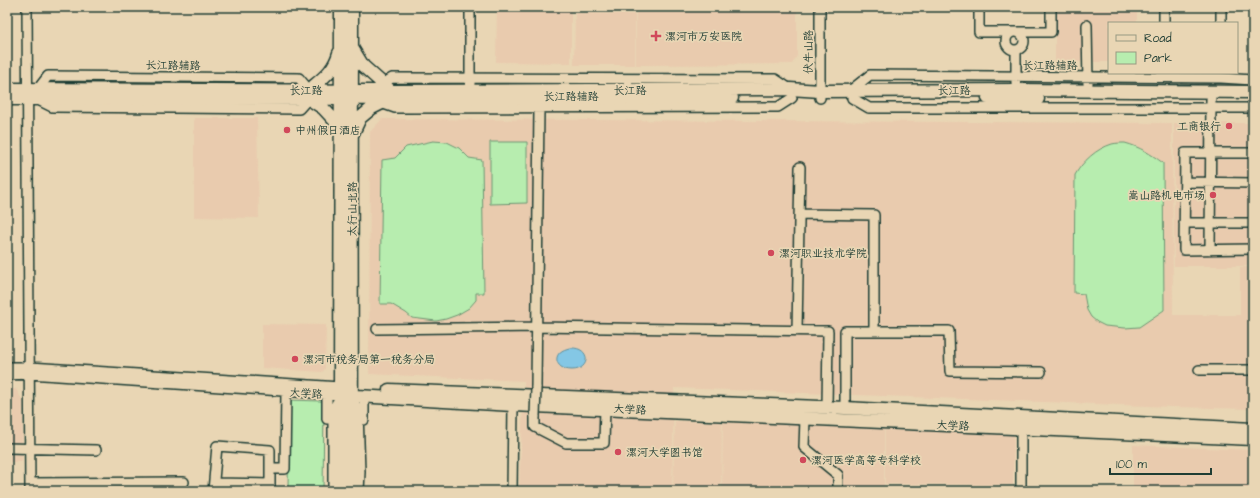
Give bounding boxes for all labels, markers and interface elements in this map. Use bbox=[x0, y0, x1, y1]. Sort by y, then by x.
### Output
legend bbox=[1108, 22, 1238, 74]
place label: 漯河市万安医院 bbox=[665, 29, 742, 44]
marker: 漯河市万安医院 bbox=[650, 30, 662, 42]
street label: 伏牛山路 bbox=[801, 30, 816, 74]
text: Road bbox=[1144, 30, 1172, 47]
text: Park bbox=[1144, 50, 1172, 67]
street label: 长江路辅路 bbox=[145, 58, 201, 73]
street label: 长江路辅路 bbox=[1023, 58, 1078, 73]
street label: 长江路 bbox=[290, 83, 323, 98]
street label: 长江路 bbox=[614, 83, 647, 98]
street label: 长江路 bbox=[938, 83, 971, 98]
street label: 长江路辅路 bbox=[544, 89, 599, 104]
place label: 工商银行 bbox=[1177, 119, 1221, 134]
marker: 工商银行 bbox=[1224, 121, 1234, 131]
place label: 中州假日酒店 bbox=[295, 123, 361, 138]
marker: 中州假日酒店 bbox=[282, 125, 292, 135]
street label: 太行山北路 bbox=[345, 182, 360, 237]
place label: 嵩山路机电市场 bbox=[1128, 188, 1205, 203]
marker: 嵩山路机电市场 bbox=[1208, 190, 1218, 200]
place label: 漯河职业技术学院 bbox=[779, 246, 867, 261]
marker: 漯河职业技术学院 bbox=[766, 248, 776, 258]
place label: 漯河市税务局第一税务分局 bbox=[303, 352, 435, 367]
marker: 漯河市税务局第一税务分局 bbox=[290, 354, 300, 364]
street label: 大学路 bbox=[289, 385, 323, 402]
street label: 大学路 bbox=[613, 401, 647, 418]
street label: 大学路 bbox=[936, 417, 970, 434]
place label: 漯河大学图书馆 bbox=[626, 445, 703, 460]
marker: 漯河大学图书馆 bbox=[613, 447, 623, 457]
scale bar bbox=[1110, 450, 1211, 476]
place label: 漯河医学高等专科学校 bbox=[811, 453, 921, 468]
marker: 漯河医学高等专科学校 bbox=[798, 455, 808, 465]
text: 100 m bbox=[1116, 456, 1147, 473]

